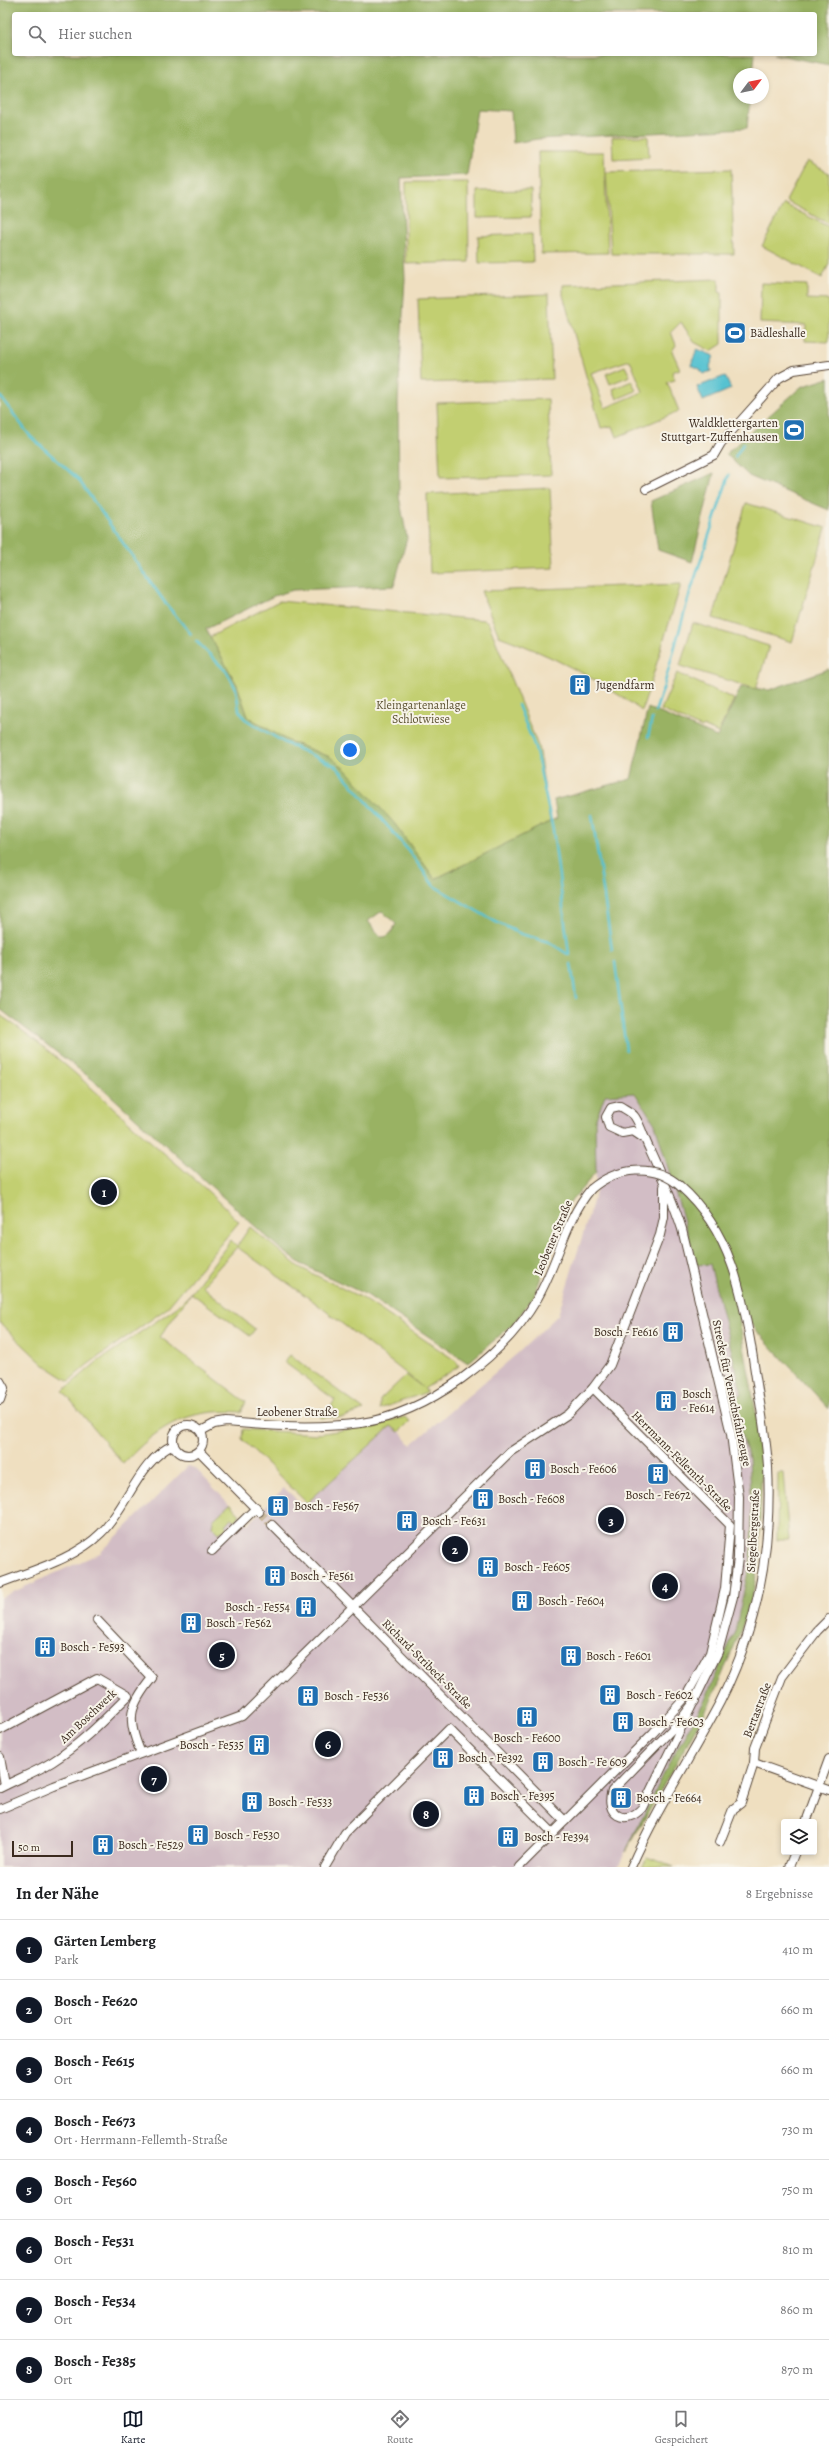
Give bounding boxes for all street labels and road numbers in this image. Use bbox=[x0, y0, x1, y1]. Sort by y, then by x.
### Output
street label: Leobener Straße bbox=[530, 1198, 576, 1278]
street label: Strecke für Versuchsfahrzeuge bbox=[709, 1318, 755, 1468]
street label: Leobener Straße bbox=[257, 1404, 337, 1420]
street label: Herrmann-Fellemth-Straße bbox=[628, 1407, 736, 1515]
street label: Siegelbergstraße bbox=[743, 1489, 763, 1573]
street label: Richard-Stribeck-Straße bbox=[379, 1616, 475, 1712]
street label: Bertastraße bbox=[739, 1680, 775, 1740]
street label: Am Boschwerk bbox=[55, 1685, 120, 1747]

